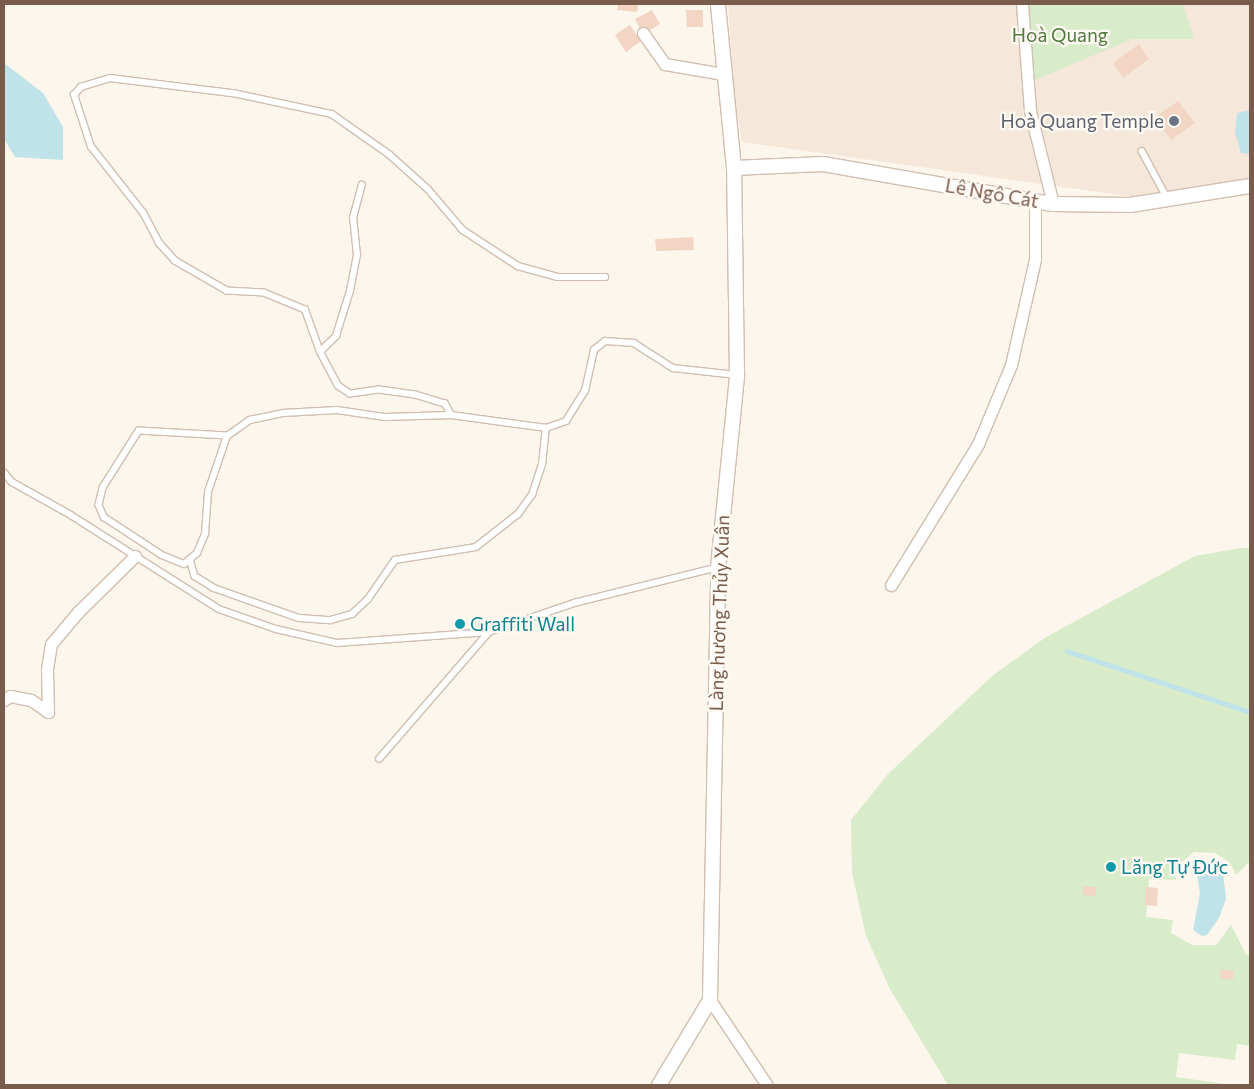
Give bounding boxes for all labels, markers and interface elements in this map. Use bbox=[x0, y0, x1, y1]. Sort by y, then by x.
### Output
park label: Hoà Quang bbox=[1012, 24, 1108, 46]
place label: Hoà Quang Temple bbox=[1001, 110, 1164, 132]
marker: Hoà Quang Temple bbox=[1168, 115, 1180, 127]
street label: Lê Ngô Cát bbox=[943, 174, 1041, 212]
street label: Làng hương Thủy Xuân bbox=[704, 514, 734, 712]
place label: Graffiti Wall bbox=[470, 613, 575, 635]
marker: Graffiti Wall bbox=[454, 618, 466, 630]
place label: Lăng Tự Đức bbox=[1121, 856, 1228, 878]
marker: Lăng Tự Đức bbox=[1105, 861, 1117, 873]

